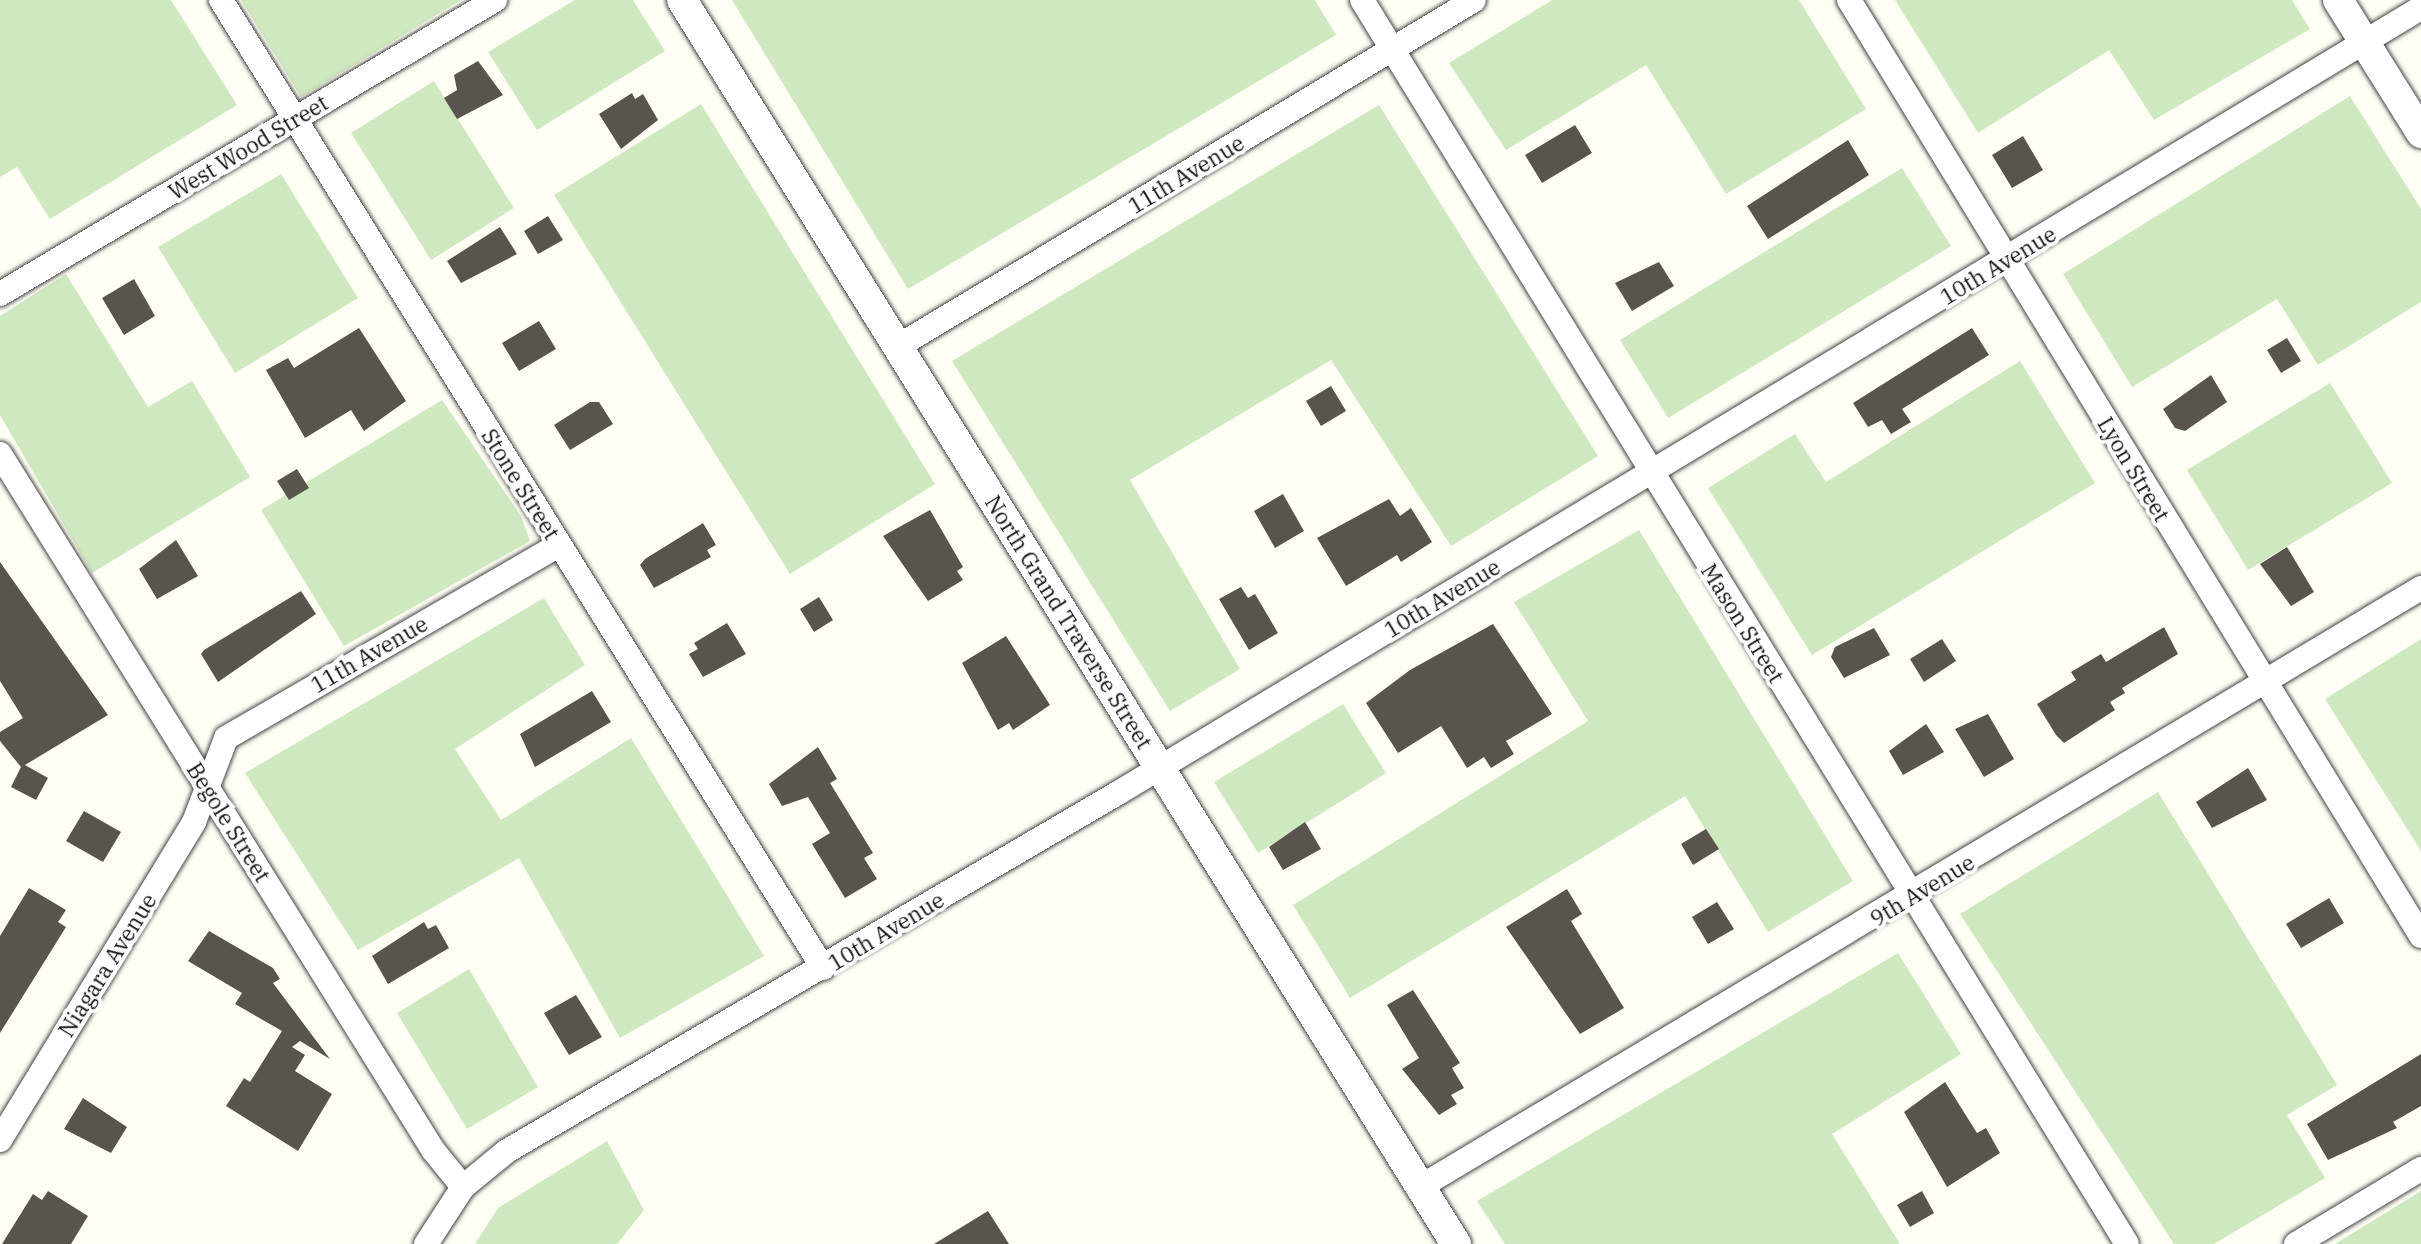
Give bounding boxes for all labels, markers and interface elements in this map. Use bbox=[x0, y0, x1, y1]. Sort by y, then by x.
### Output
street label: West Wood Street bbox=[163, 89, 333, 205]
street label: 11th Avenue bbox=[1123, 129, 1249, 219]
street label: 10th Avenue bbox=[1935, 220, 2061, 310]
street label: Lyon Street bbox=[2092, 412, 2176, 526]
street label: Stone Street bbox=[476, 424, 566, 544]
street label: North Grand Traverse Street bbox=[980, 490, 1158, 754]
street label: 10th Avenue bbox=[1379, 553, 1505, 643]
street label: Mason Street bbox=[1696, 559, 1790, 687]
street label: 11th Avenue bbox=[306, 610, 432, 698]
street label: Begole Street bbox=[182, 757, 276, 887]
street label: 9th Avenue bbox=[1865, 849, 1979, 931]
street label: 10th Avenue bbox=[823, 886, 949, 976]
street label: Niagara Avenue bbox=[52, 888, 162, 1042]

